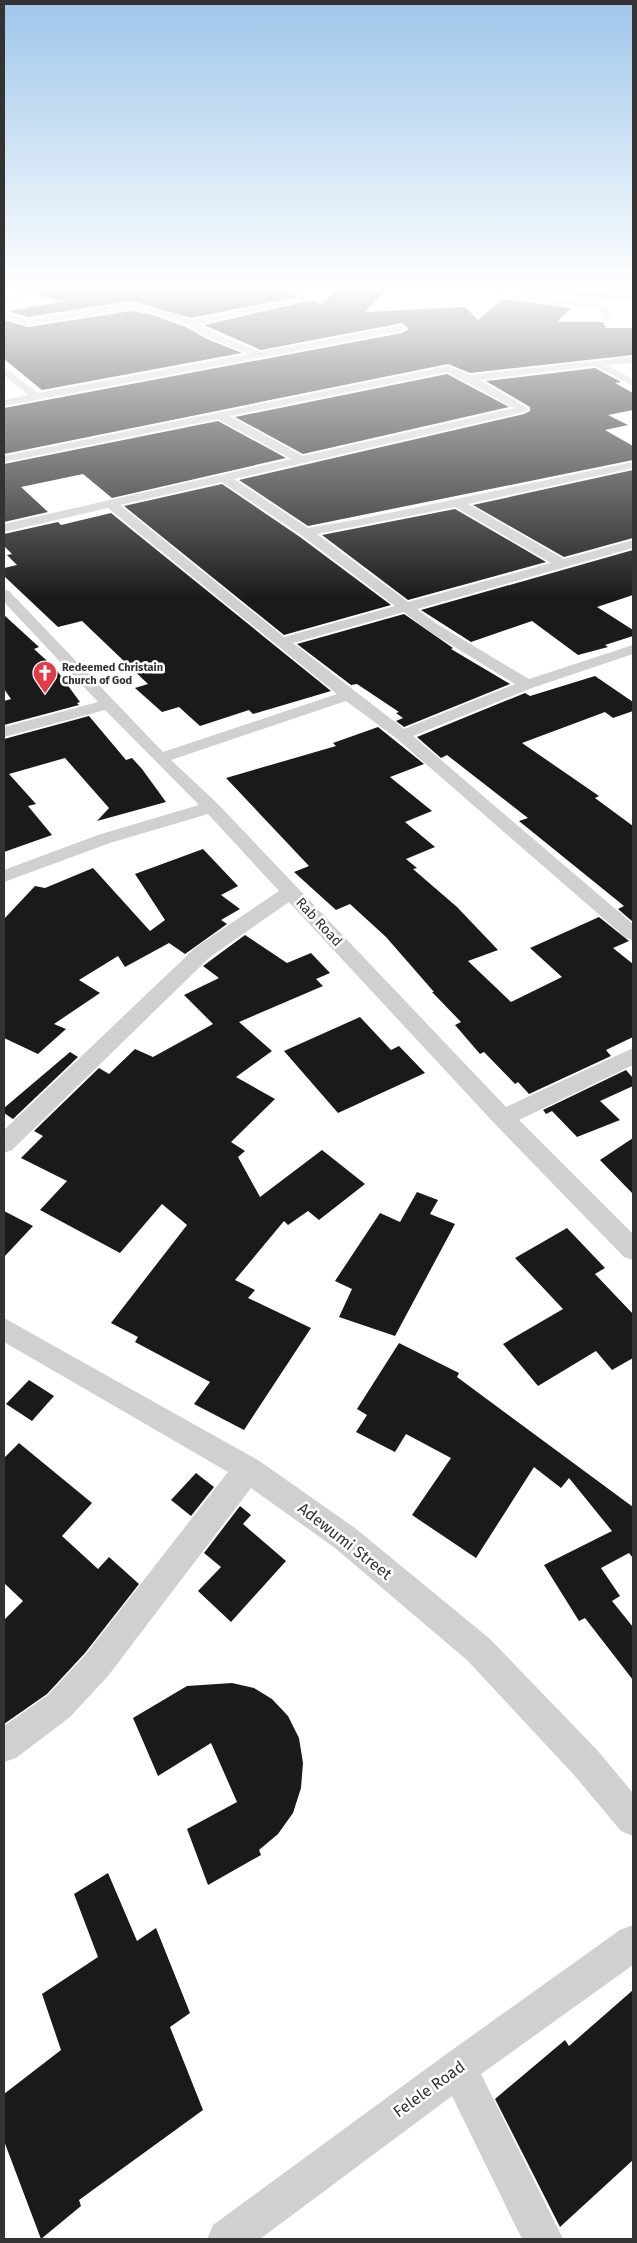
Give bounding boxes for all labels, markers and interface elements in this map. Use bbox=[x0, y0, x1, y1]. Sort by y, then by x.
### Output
church icon: Redeemed Christain Church of God bbox=[32, 660, 58, 694]
place label: Redeemed Christain Church of God bbox=[62, 661, 163, 687]
street label: Rab Road bbox=[292, 894, 346, 950]
street label: Adewumi Street bbox=[294, 1498, 396, 1584]
street label: Felele Road bbox=[390, 2057, 468, 2121]

